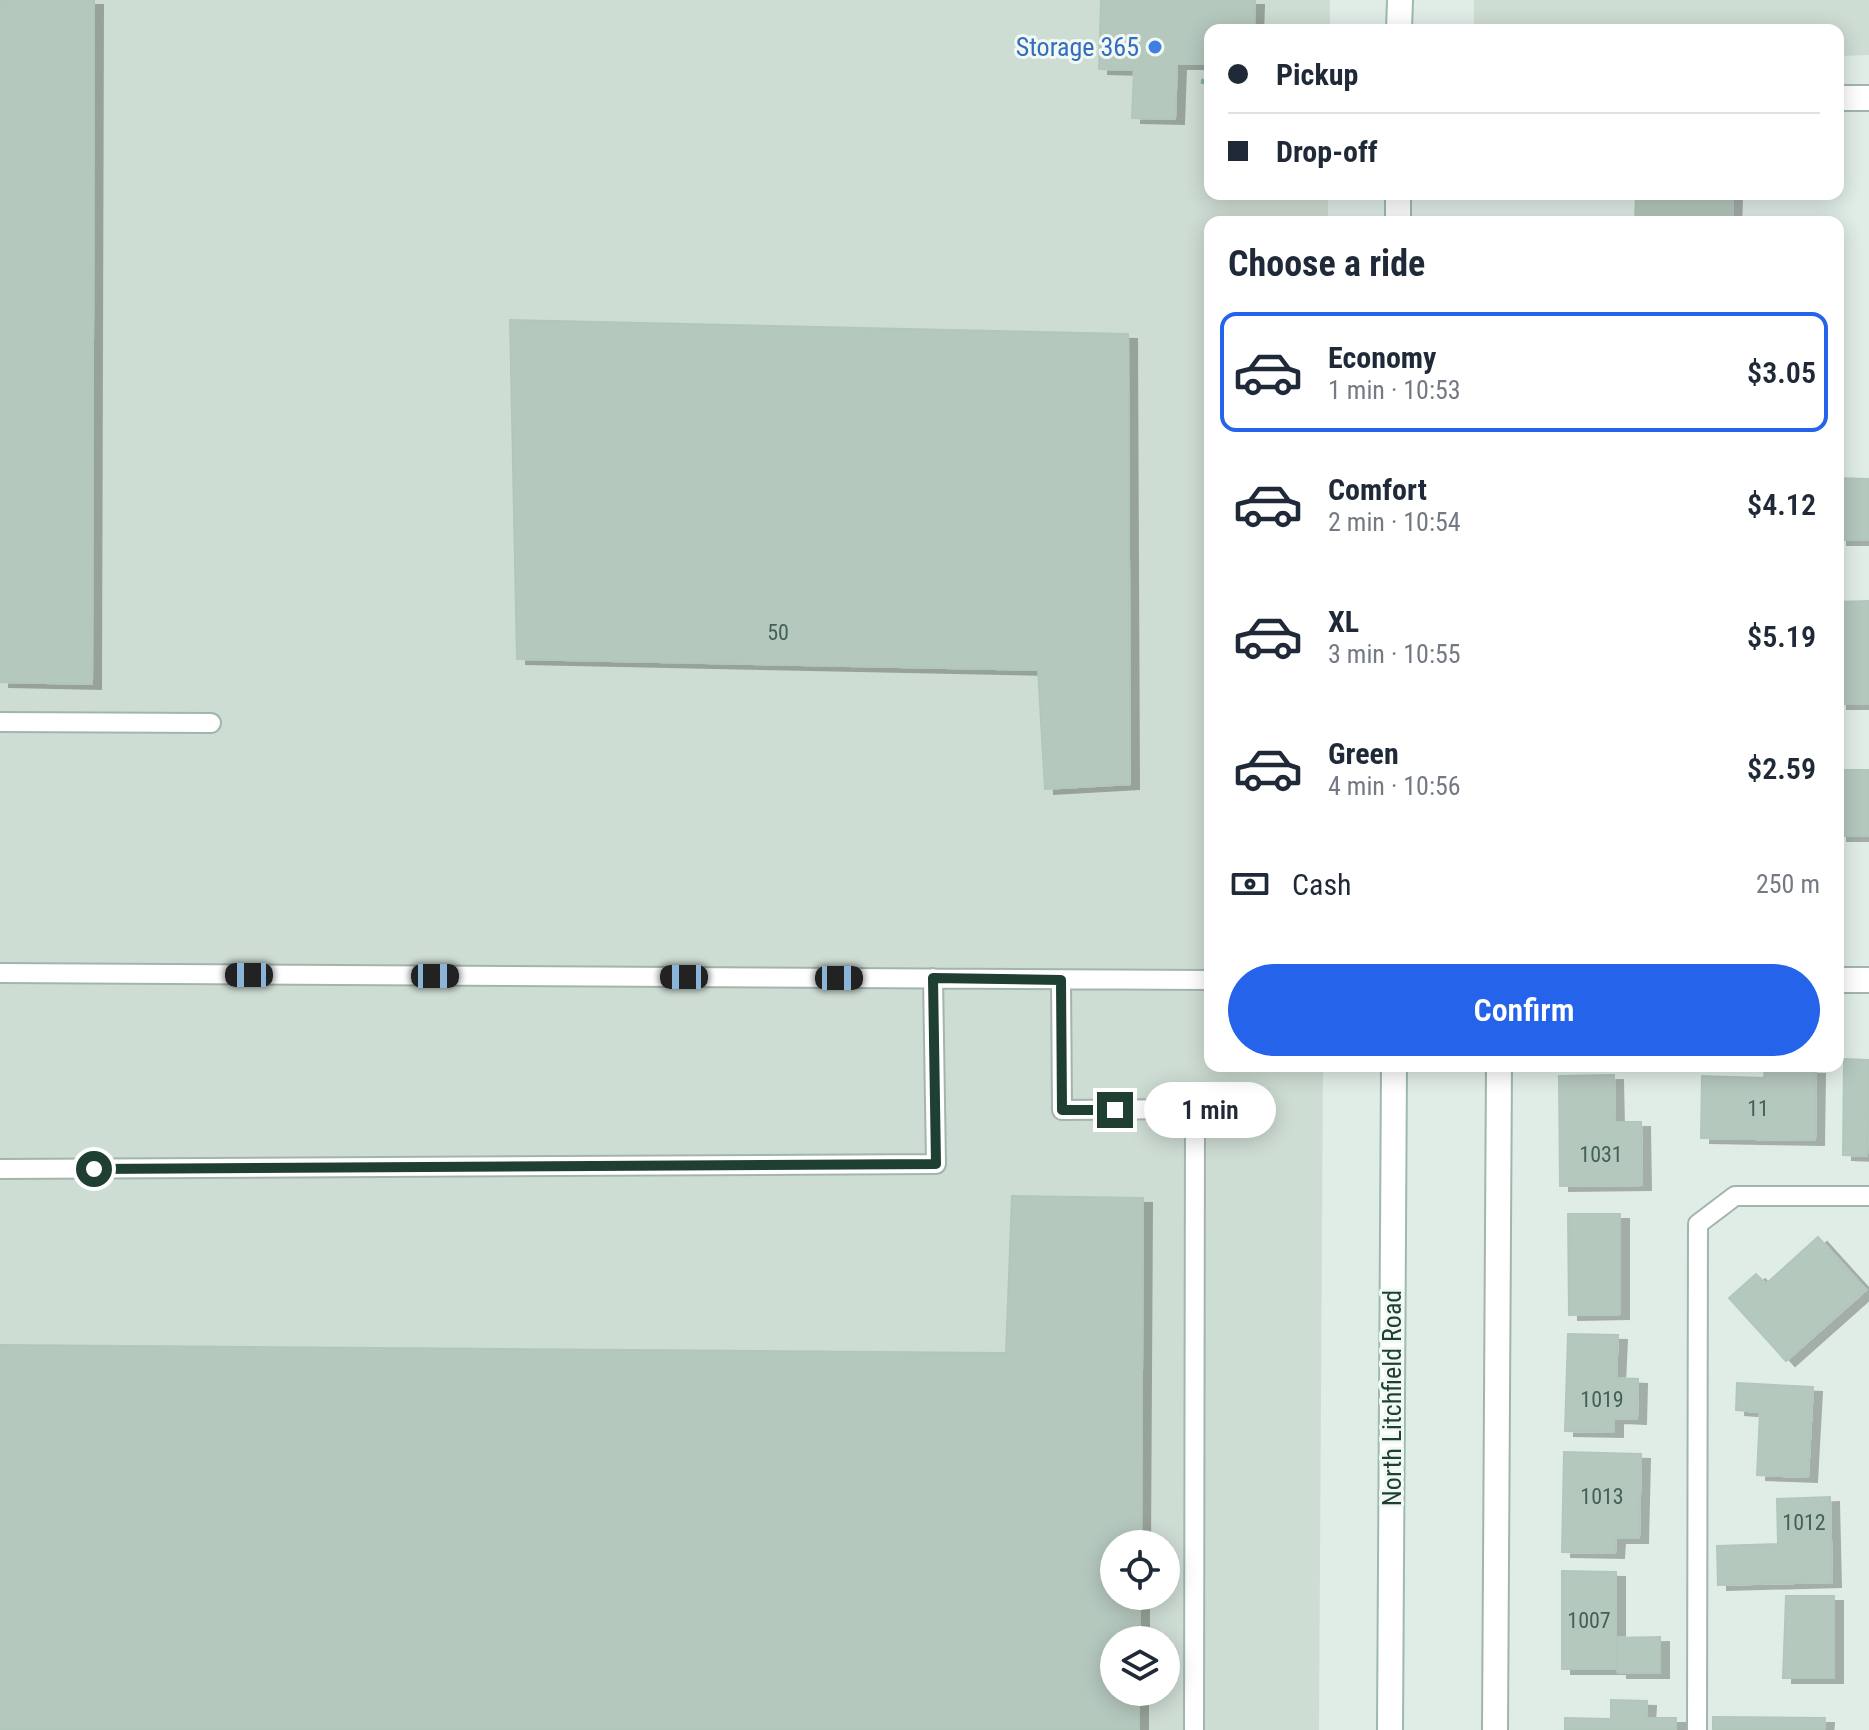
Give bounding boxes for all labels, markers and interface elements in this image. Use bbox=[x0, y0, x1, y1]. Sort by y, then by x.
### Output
place label: Storage 365 bbox=[1016, 32, 1139, 62]
marker: Storage 365 bbox=[1146, 38, 1164, 56]
text: Pickup bbox=[1276, 57, 1358, 92]
text: Drop-off bbox=[1276, 134, 1378, 169]
text: Choose a ride bbox=[1228, 243, 1425, 285]
icon: car bbox=[1232, 336, 1304, 408]
text: Economy bbox=[1328, 340, 1436, 375]
text: $3.05 bbox=[1747, 355, 1816, 390]
text: 1 min · 10:53 bbox=[1328, 375, 1461, 405]
icon: car bbox=[1232, 468, 1304, 540]
text: Comfort bbox=[1328, 472, 1427, 507]
text: $4.12 bbox=[1747, 487, 1816, 522]
text: 2 min · 10:54 bbox=[1328, 507, 1461, 537]
icon: car bbox=[1232, 600, 1304, 672]
text: XL bbox=[1328, 604, 1359, 639]
text: $5.19 bbox=[1747, 619, 1816, 654]
house number: 50 bbox=[767, 620, 789, 645]
text: 3 min · 10:55 bbox=[1328, 639, 1461, 669]
icon: car bbox=[1232, 732, 1304, 804]
text: Green bbox=[1328, 736, 1399, 771]
text: $2.59 bbox=[1747, 751, 1816, 786]
text: 4 min · 10:56 bbox=[1328, 771, 1461, 801]
icon: cash bbox=[1228, 862, 1272, 906]
text: Cash bbox=[1292, 867, 1352, 902]
text: 250 m bbox=[1756, 869, 1820, 899]
car bbox=[225, 963, 273, 987]
car bbox=[411, 964, 459, 988]
button: Confirm bbox=[1228, 964, 1820, 1056]
car bbox=[660, 965, 708, 989]
car bbox=[815, 966, 863, 990]
callout: 1 min bbox=[1143, 1082, 1275, 1138]
route end bbox=[1097, 1092, 1133, 1128]
text: 1 min bbox=[1181, 1095, 1239, 1125]
house number: 11 bbox=[1747, 1096, 1769, 1121]
house number: 1031 bbox=[1579, 1142, 1623, 1167]
route start bbox=[76, 1151, 112, 1187]
street label: North Litchfield Road bbox=[1377, 1290, 1407, 1506]
house number: 1019 bbox=[1580, 1387, 1624, 1412]
house number: 1013 bbox=[1580, 1484, 1624, 1509]
house number: 1012 bbox=[1782, 1510, 1826, 1535]
map controls bbox=[1100, 1530, 1180, 1706]
button: locate bbox=[1100, 1530, 1180, 1610]
house number: 1007 bbox=[1567, 1608, 1611, 1633]
button: layers bbox=[1100, 1626, 1180, 1706]

